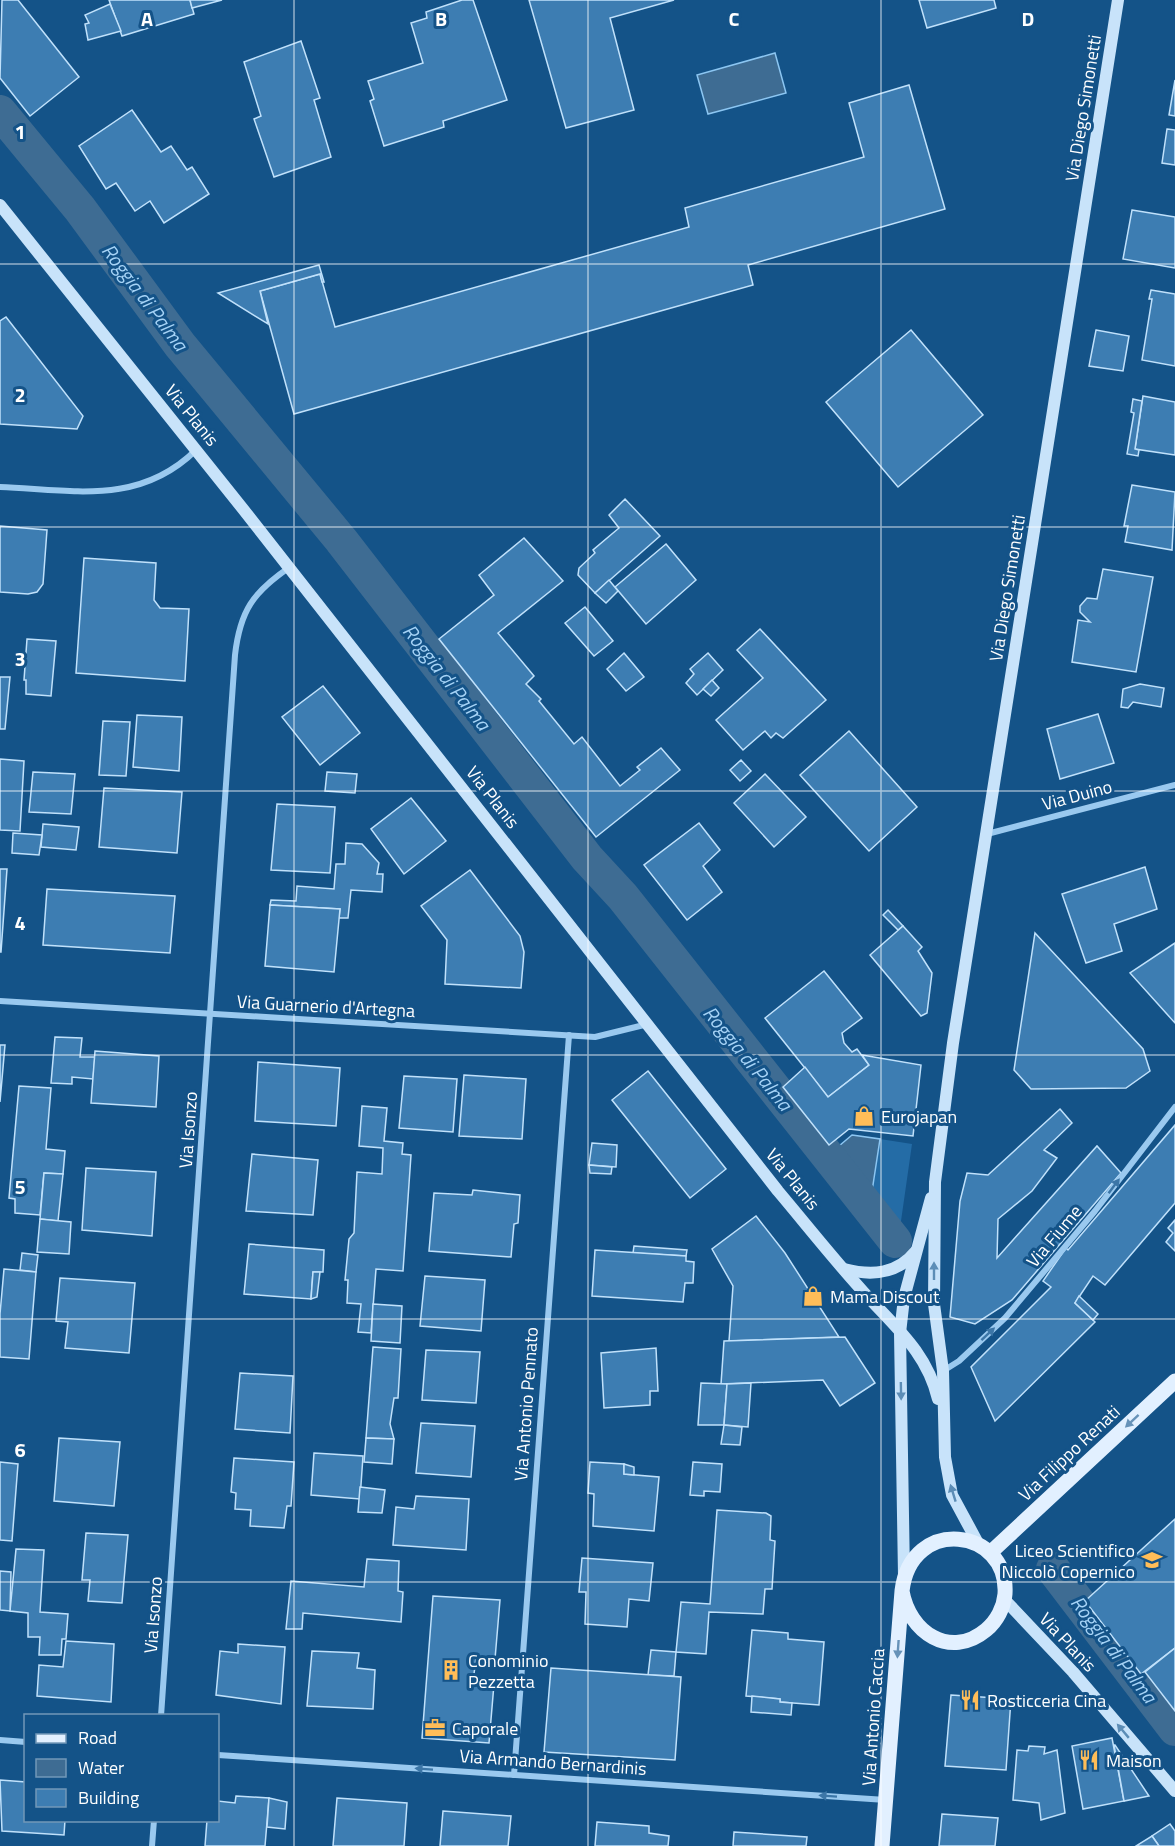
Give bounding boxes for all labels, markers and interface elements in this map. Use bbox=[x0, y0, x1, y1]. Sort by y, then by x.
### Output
text: A bbox=[141, 3, 153, 34]
text: B bbox=[435, 3, 447, 34]
text: C bbox=[729, 3, 740, 34]
text: D bbox=[1022, 3, 1034, 34]
street label: Via Diego Simonetti bbox=[1058, 33, 1108, 183]
text: 1 bbox=[14, 116, 26, 147]
water label: Roggia di Palma bbox=[94, 237, 196, 358]
street label: Via Planis bbox=[158, 378, 226, 452]
text: 2 bbox=[14, 379, 26, 410]
street label: Via Diego Simonetti bbox=[982, 513, 1032, 663]
water label: Roggia di Palma bbox=[396, 617, 499, 738]
text: 3 bbox=[14, 643, 26, 674]
street label: Via Planis bbox=[460, 760, 526, 834]
street label: Via Duino bbox=[1039, 773, 1115, 817]
text: 4 bbox=[14, 907, 26, 938]
street label: Via Guarnerio d'Artegna bbox=[236, 988, 416, 1024]
water label: Roggia di Palma bbox=[696, 999, 801, 1118]
street label: Via Isonzo bbox=[172, 1091, 204, 1169]
place label: Eurojapan bbox=[881, 1103, 957, 1130]
shop icon: Eurojapan bbox=[852, 1104, 876, 1128]
street label: Via Planis bbox=[759, 1142, 827, 1216]
text: 5 bbox=[14, 1171, 26, 1202]
one-way arrow bbox=[1108, 1178, 1120, 1194]
street label: Via Fiume bbox=[1020, 1199, 1088, 1273]
one-way arrow bbox=[929, 1262, 939, 1281]
place label: Mama Discout bbox=[830, 1283, 940, 1310]
shop icon: Mama Discout bbox=[801, 1284, 825, 1308]
street label: Via Antonio Pennato bbox=[507, 1326, 545, 1482]
one-way arrow bbox=[980, 1328, 995, 1341]
one-way arrow bbox=[896, 1382, 906, 1401]
street label: Via Filippo Renati bbox=[1012, 1399, 1126, 1507]
one-way arrow bbox=[1125, 1414, 1140, 1427]
text: 6 bbox=[14, 1434, 26, 1465]
one-way arrow bbox=[948, 1484, 957, 1502]
place label: Liceo Scientifico Niccolò Copernico bbox=[1002, 1537, 1135, 1585]
school or university icon: Liceo Scientifico Niccolò Copernico bbox=[1140, 1548, 1164, 1572]
street label: Via Isonzo bbox=[137, 1576, 169, 1654]
water label: Roggia di Palma bbox=[1063, 1589, 1165, 1710]
street label: Via Planis bbox=[1033, 1606, 1103, 1678]
one-way arrow bbox=[893, 1640, 902, 1659]
place label: Conominio Pezzetta bbox=[468, 1647, 548, 1695]
street label: Via Antonio Caccia bbox=[855, 1647, 891, 1787]
building icon: Conominio Pezzetta bbox=[439, 1658, 463, 1682]
place label: Rosticceria Cina bbox=[987, 1687, 1106, 1714]
restaurant icon: Rosticceria Cina bbox=[958, 1688, 982, 1712]
legend bbox=[24, 1714, 219, 1822]
place label: Caporale bbox=[452, 1715, 518, 1742]
office icon: Caporale bbox=[423, 1716, 447, 1740]
one-way arrow bbox=[1117, 1723, 1130, 1739]
text: Road bbox=[78, 1724, 117, 1751]
street label: Via Armando Bernardinis bbox=[458, 1742, 648, 1782]
place label: Maison bbox=[1106, 1747, 1162, 1774]
restaurant icon: Maison bbox=[1077, 1748, 1101, 1772]
text: Water bbox=[78, 1754, 124, 1781]
one-way arrow bbox=[415, 1764, 434, 1773]
text: Building bbox=[78, 1784, 139, 1811]
one-way arrow bbox=[819, 1791, 838, 1801]

